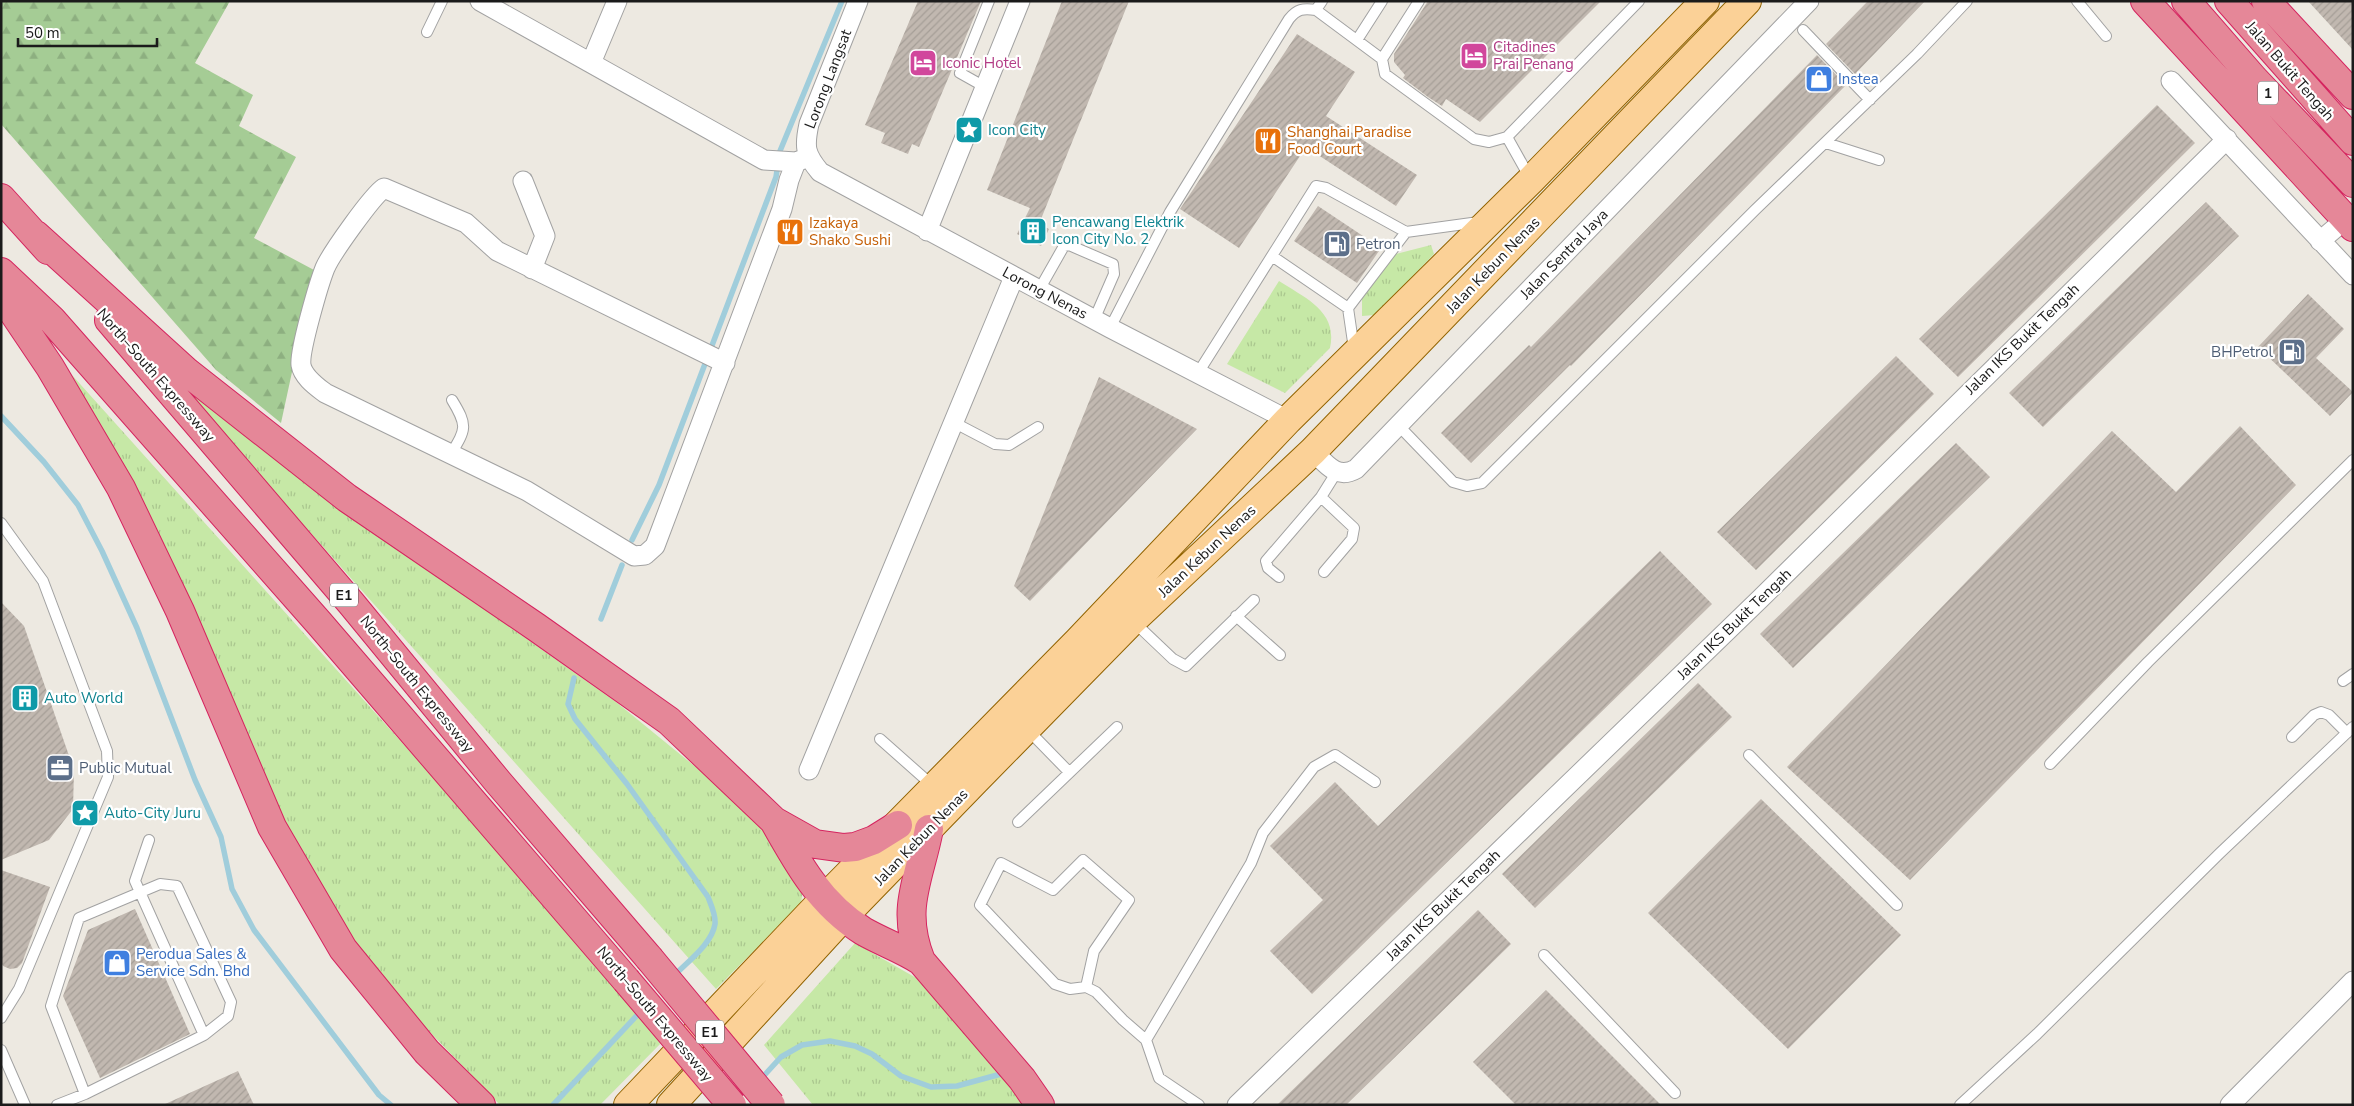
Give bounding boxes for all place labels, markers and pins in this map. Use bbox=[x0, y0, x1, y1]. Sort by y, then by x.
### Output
place label: Citadines Prai Penang bbox=[1493, 37, 1574, 74]
hotel icon: Citadines Prai Penang bbox=[1459, 41, 1489, 71]
hotel icon: Iconic Hotel bbox=[908, 48, 938, 78]
place label: Iconic Hotel bbox=[942, 53, 1022, 73]
shop icon: Instea bbox=[1804, 64, 1834, 94]
place label: Instea bbox=[1838, 69, 1879, 89]
place icon: Icon City bbox=[954, 115, 984, 145]
place label: Icon City bbox=[988, 120, 1046, 140]
place label: Shanghai Paradise Food Court bbox=[1287, 122, 1412, 159]
restaurant icon: Shanghai Paradise Food Court bbox=[1253, 126, 1283, 156]
place label: Pencawang Elektrik Icon City No. 2 bbox=[1052, 212, 1185, 249]
place label: Izakaya Shako Sushi bbox=[809, 213, 891, 250]
building icon: Pencawang Elektrik Icon City No. 2 bbox=[1018, 216, 1048, 246]
restaurant icon: Izakaya Shako Sushi bbox=[775, 217, 805, 247]
fuel station icon: Petron bbox=[1322, 229, 1352, 259]
place label: Petron bbox=[1356, 234, 1401, 254]
fuel station icon: BHPetrol bbox=[2277, 337, 2307, 367]
place label: BHPetrol bbox=[2211, 342, 2274, 362]
building icon: Auto World bbox=[10, 683, 40, 713]
place label: Auto World bbox=[44, 688, 123, 708]
office icon: Public Mutual bbox=[45, 753, 75, 783]
place label: Public Mutual bbox=[79, 758, 172, 778]
place icon: Auto-City Juru bbox=[70, 798, 100, 828]
place label: Auto-City Juru bbox=[104, 803, 201, 823]
place label: Perodua Sales & Service Sdn. Bhd bbox=[136, 944, 250, 981]
shop icon: Perodua Sales & Service Sdn. Bhd bbox=[102, 948, 132, 978]

